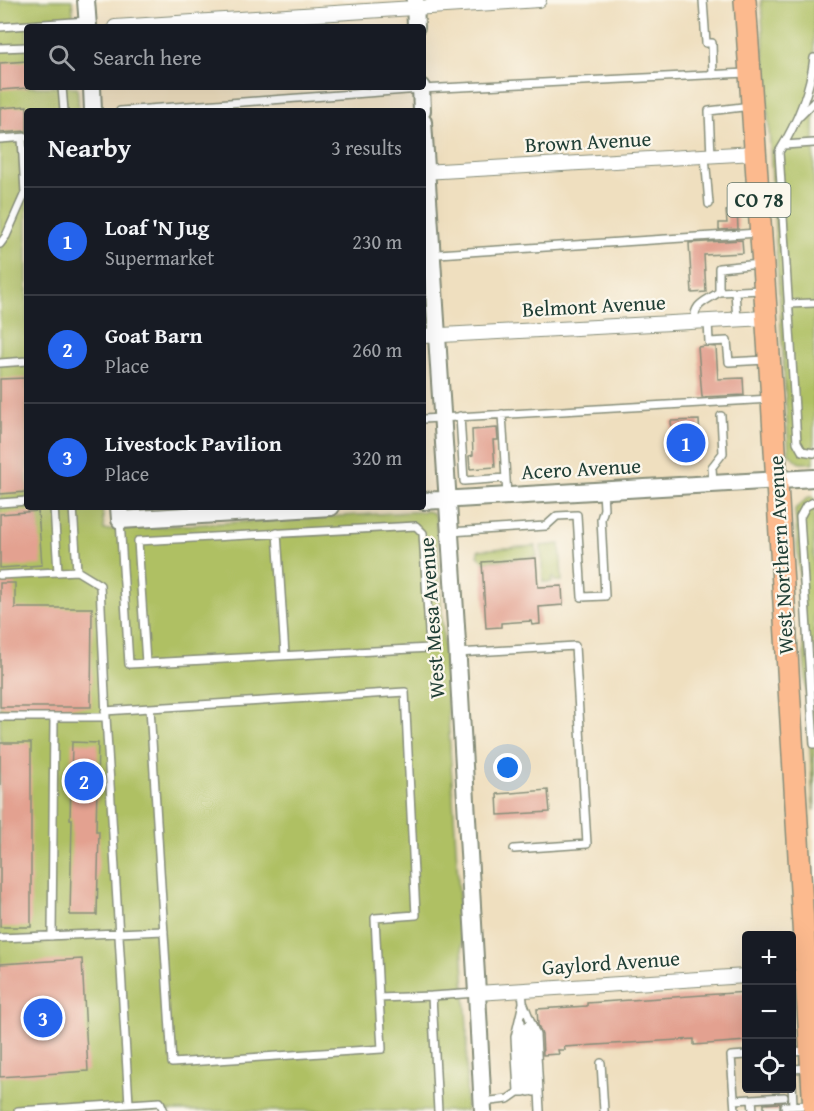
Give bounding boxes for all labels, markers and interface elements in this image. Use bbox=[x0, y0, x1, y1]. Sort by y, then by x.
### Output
search box bbox=[24, 24, 426, 90]
icon: search bbox=[45, 41, 78, 74]
text: Search here bbox=[93, 41, 202, 73]
street label: Brown Avenue bbox=[524, 123, 652, 160]
text: Nearby bbox=[48, 128, 131, 167]
text: 3 results bbox=[331, 133, 402, 162]
road number: CO 78 bbox=[728, 183, 790, 217]
text: Loaf 'N Jug bbox=[105, 211, 209, 243]
text: 1 bbox=[62, 227, 73, 256]
text: 230 m bbox=[352, 227, 402, 256]
text: Supermarket bbox=[105, 243, 214, 272]
street label: Belmont Avenue bbox=[521, 286, 667, 325]
text: Goat Barn bbox=[105, 319, 203, 351]
text: 2 bbox=[62, 335, 73, 364]
text: 260 m bbox=[352, 335, 402, 364]
text: Place bbox=[105, 351, 149, 380]
pin: 1 bbox=[666, 420, 706, 466]
text: Livestock Pavilion bbox=[105, 427, 282, 459]
text: 3 bbox=[62, 443, 73, 472]
text: 320 m bbox=[352, 443, 402, 472]
street label: Acero Avenue bbox=[520, 450, 642, 487]
street label: West Northern Avenue bbox=[760, 455, 801, 655]
text: Place bbox=[105, 459, 149, 488]
street label: West Mesa Avenue bbox=[410, 536, 453, 700]
your location bbox=[493, 753, 522, 782]
pin: 2 bbox=[64, 758, 104, 804]
map controls bbox=[742, 931, 796, 1093]
button: + bbox=[742, 931, 796, 985]
street label: Gaylord Avenue bbox=[541, 942, 681, 983]
button: − bbox=[742, 985, 796, 1039]
pin: 3 bbox=[24, 996, 63, 1040]
button: locate bbox=[742, 1039, 796, 1093]

